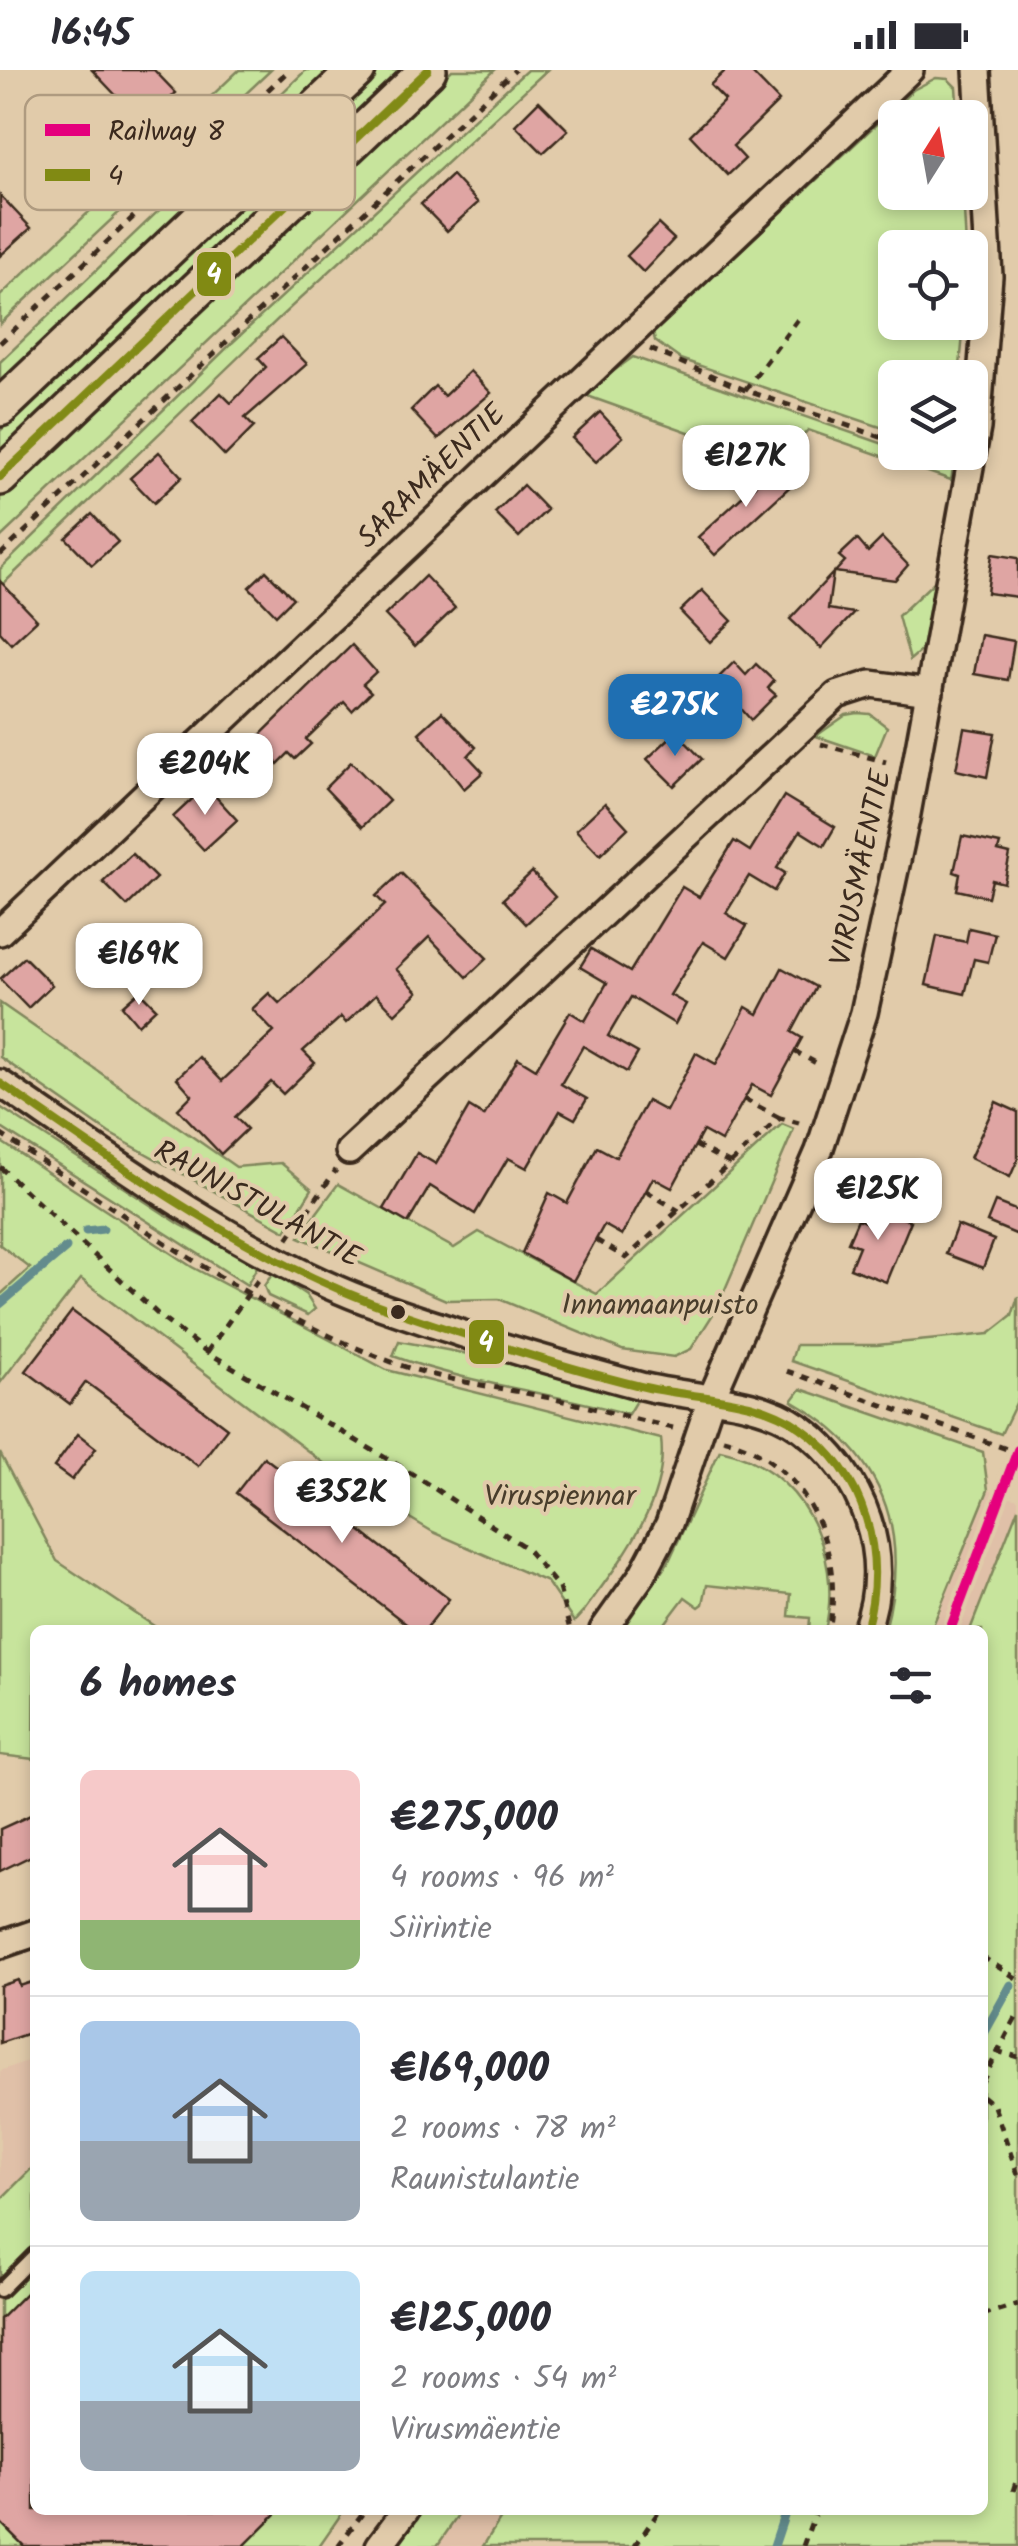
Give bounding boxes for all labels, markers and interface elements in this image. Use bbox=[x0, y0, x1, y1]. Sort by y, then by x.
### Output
text: 16:45 bbox=[50, 5, 131, 65]
legend bbox=[25, 95, 355, 210]
north arrow bbox=[878, 100, 988, 210]
map controls bbox=[878, 100, 988, 470]
text: Railway 8 bbox=[108, 110, 224, 155]
text: 4 bbox=[108, 155, 123, 200]
button: locate bbox=[878, 230, 988, 340]
line badge: 4 bbox=[195, 250, 233, 298]
text: 4 bbox=[206, 253, 222, 298]
button: layers bbox=[878, 360, 988, 470]
street label: SARAMÄENTIE bbox=[346, 392, 519, 561]
pin: €127K bbox=[676, 425, 816, 510]
text: €127K bbox=[705, 432, 787, 483]
pin: €275K bbox=[605, 674, 745, 759]
text: €275K bbox=[630, 681, 720, 732]
pin: €204K bbox=[135, 733, 275, 818]
text: €204K bbox=[159, 740, 251, 791]
street label: VIRUSMÄENTIE bbox=[818, 764, 906, 970]
pin: €169K bbox=[69, 923, 209, 1008]
text: €169K bbox=[98, 930, 180, 981]
street label: RAUNISTULANTIE bbox=[144, 1128, 371, 1283]
pin: €125K bbox=[808, 1158, 948, 1243]
text: €125K bbox=[836, 1165, 920, 1216]
park label: Innamaanpuisto bbox=[561, 1282, 759, 1330]
unlabelled marker bbox=[388, 1302, 408, 1322]
line badge: 4 bbox=[467, 1318, 506, 1366]
text: 4 bbox=[478, 1321, 494, 1366]
pin: €352K bbox=[272, 1461, 412, 1546]
text: €352K bbox=[296, 1468, 388, 1519]
park label: Viruspiennar bbox=[484, 1473, 638, 1521]
text: 6 homes bbox=[80, 1652, 236, 1719]
icon: filters bbox=[883, 1658, 938, 1713]
text: €275,000 bbox=[390, 1786, 558, 1853]
icon: home bbox=[160, 1810, 280, 1930]
text: 4 rooms · 96 m² bbox=[390, 1853, 614, 1904]
text: Siirintie bbox=[390, 1904, 492, 1955]
text: €169,000 bbox=[390, 2037, 549, 2104]
icon: home bbox=[160, 2061, 280, 2181]
text: 2 rooms · 78 m² bbox=[390, 2104, 616, 2155]
text: Raunistulantie bbox=[390, 2155, 579, 2206]
text: €125,000 bbox=[390, 2287, 551, 2354]
icon: home bbox=[160, 2311, 280, 2431]
text: 2 rooms · 54 m² bbox=[390, 2354, 616, 2405]
text: Virusmäentie bbox=[390, 2405, 561, 2456]

